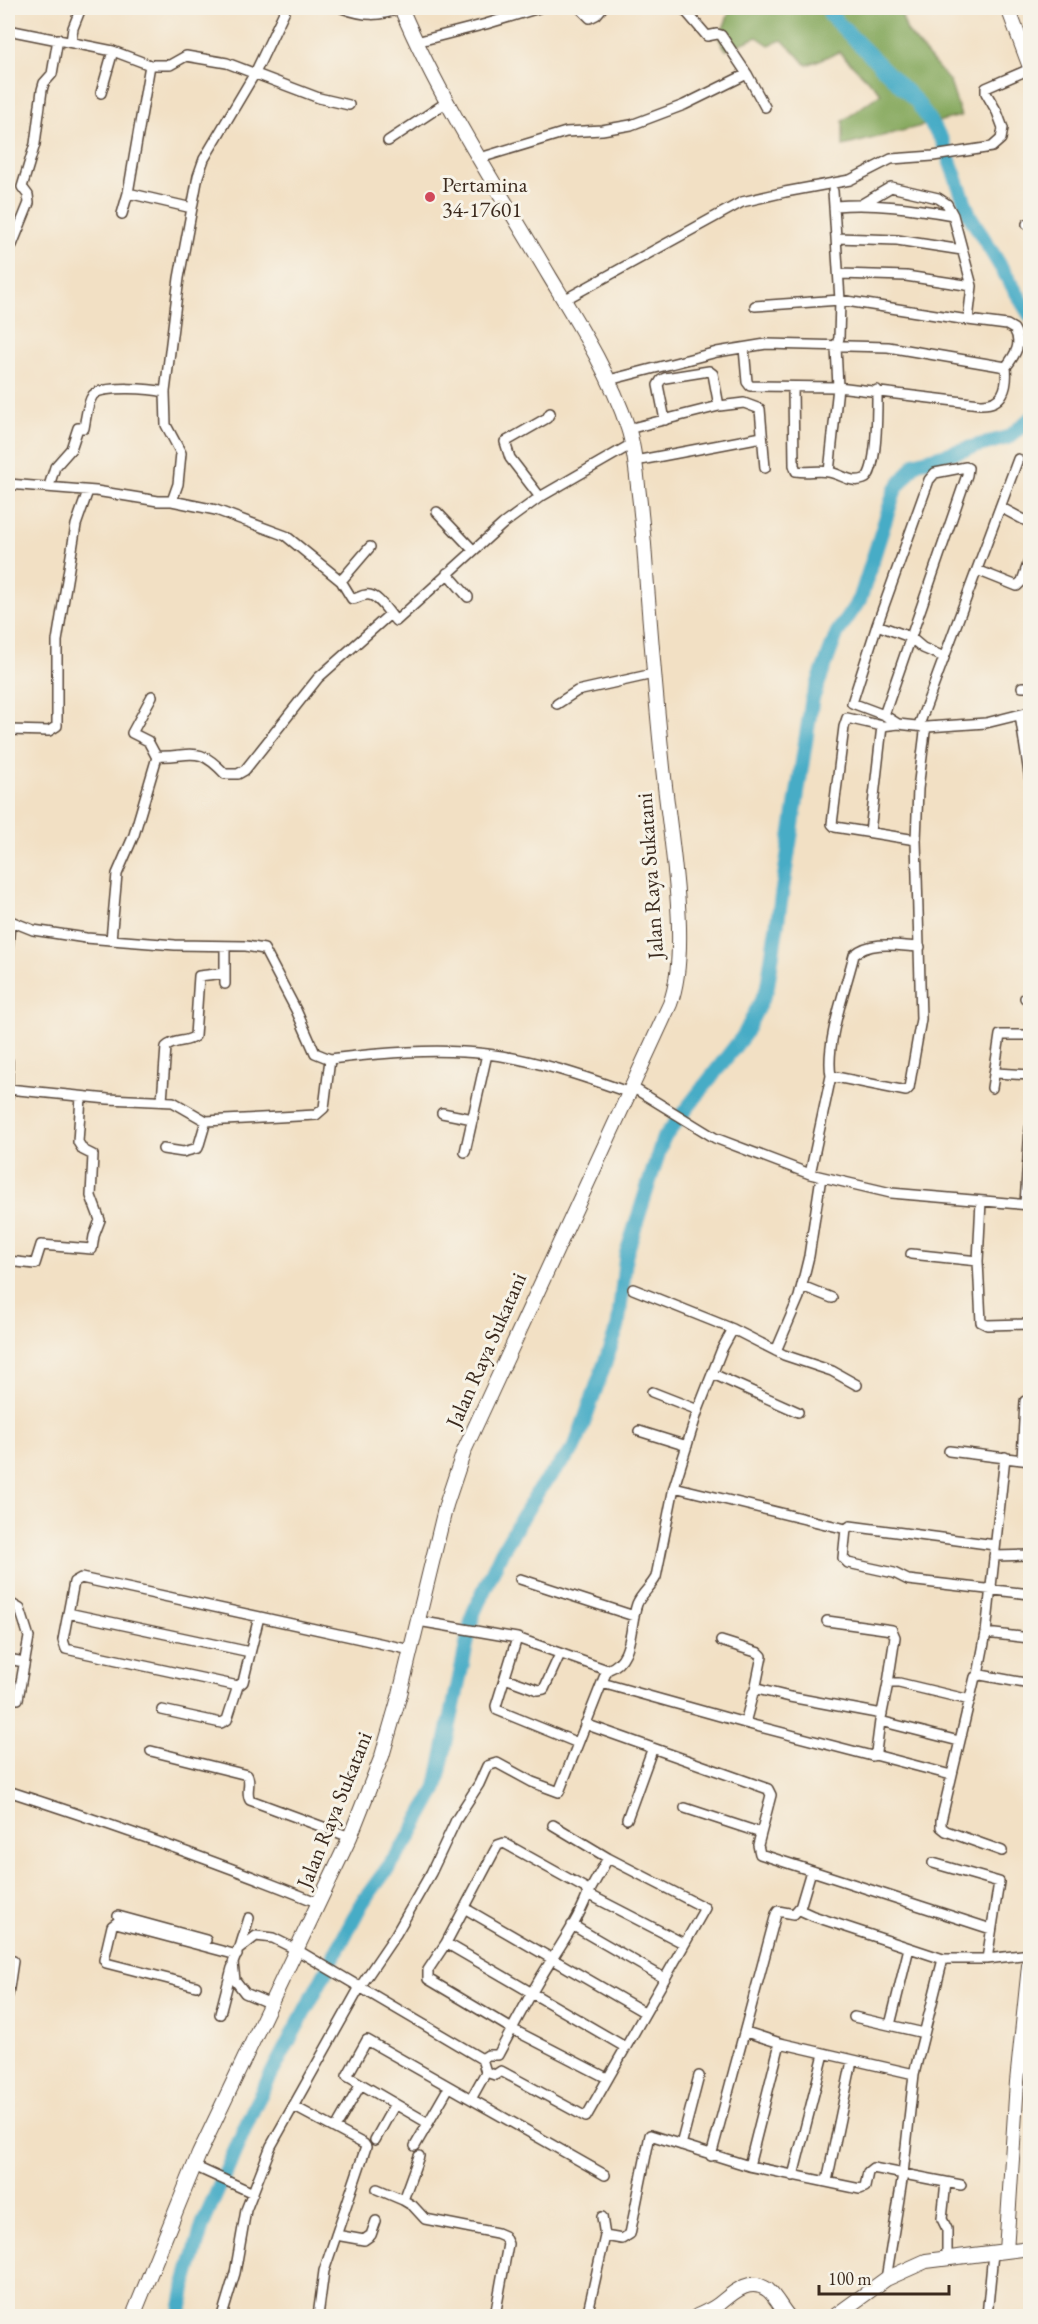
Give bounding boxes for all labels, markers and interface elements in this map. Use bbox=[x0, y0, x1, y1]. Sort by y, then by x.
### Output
place label: Pertamina 34-17601 bbox=[442, 170, 528, 224]
marker: Pertamina 34-17601 bbox=[423, 190, 437, 204]
street label: Jalan Raya Sukatani bbox=[630, 792, 670, 962]
street label: Jalan Raya Sukatani bbox=[438, 1268, 533, 1434]
street label: Jalan Raya Sukatani bbox=[289, 1727, 379, 1895]
scale bar bbox=[819, 2258, 950, 2296]
text: 100 m bbox=[828, 2267, 872, 2290]

